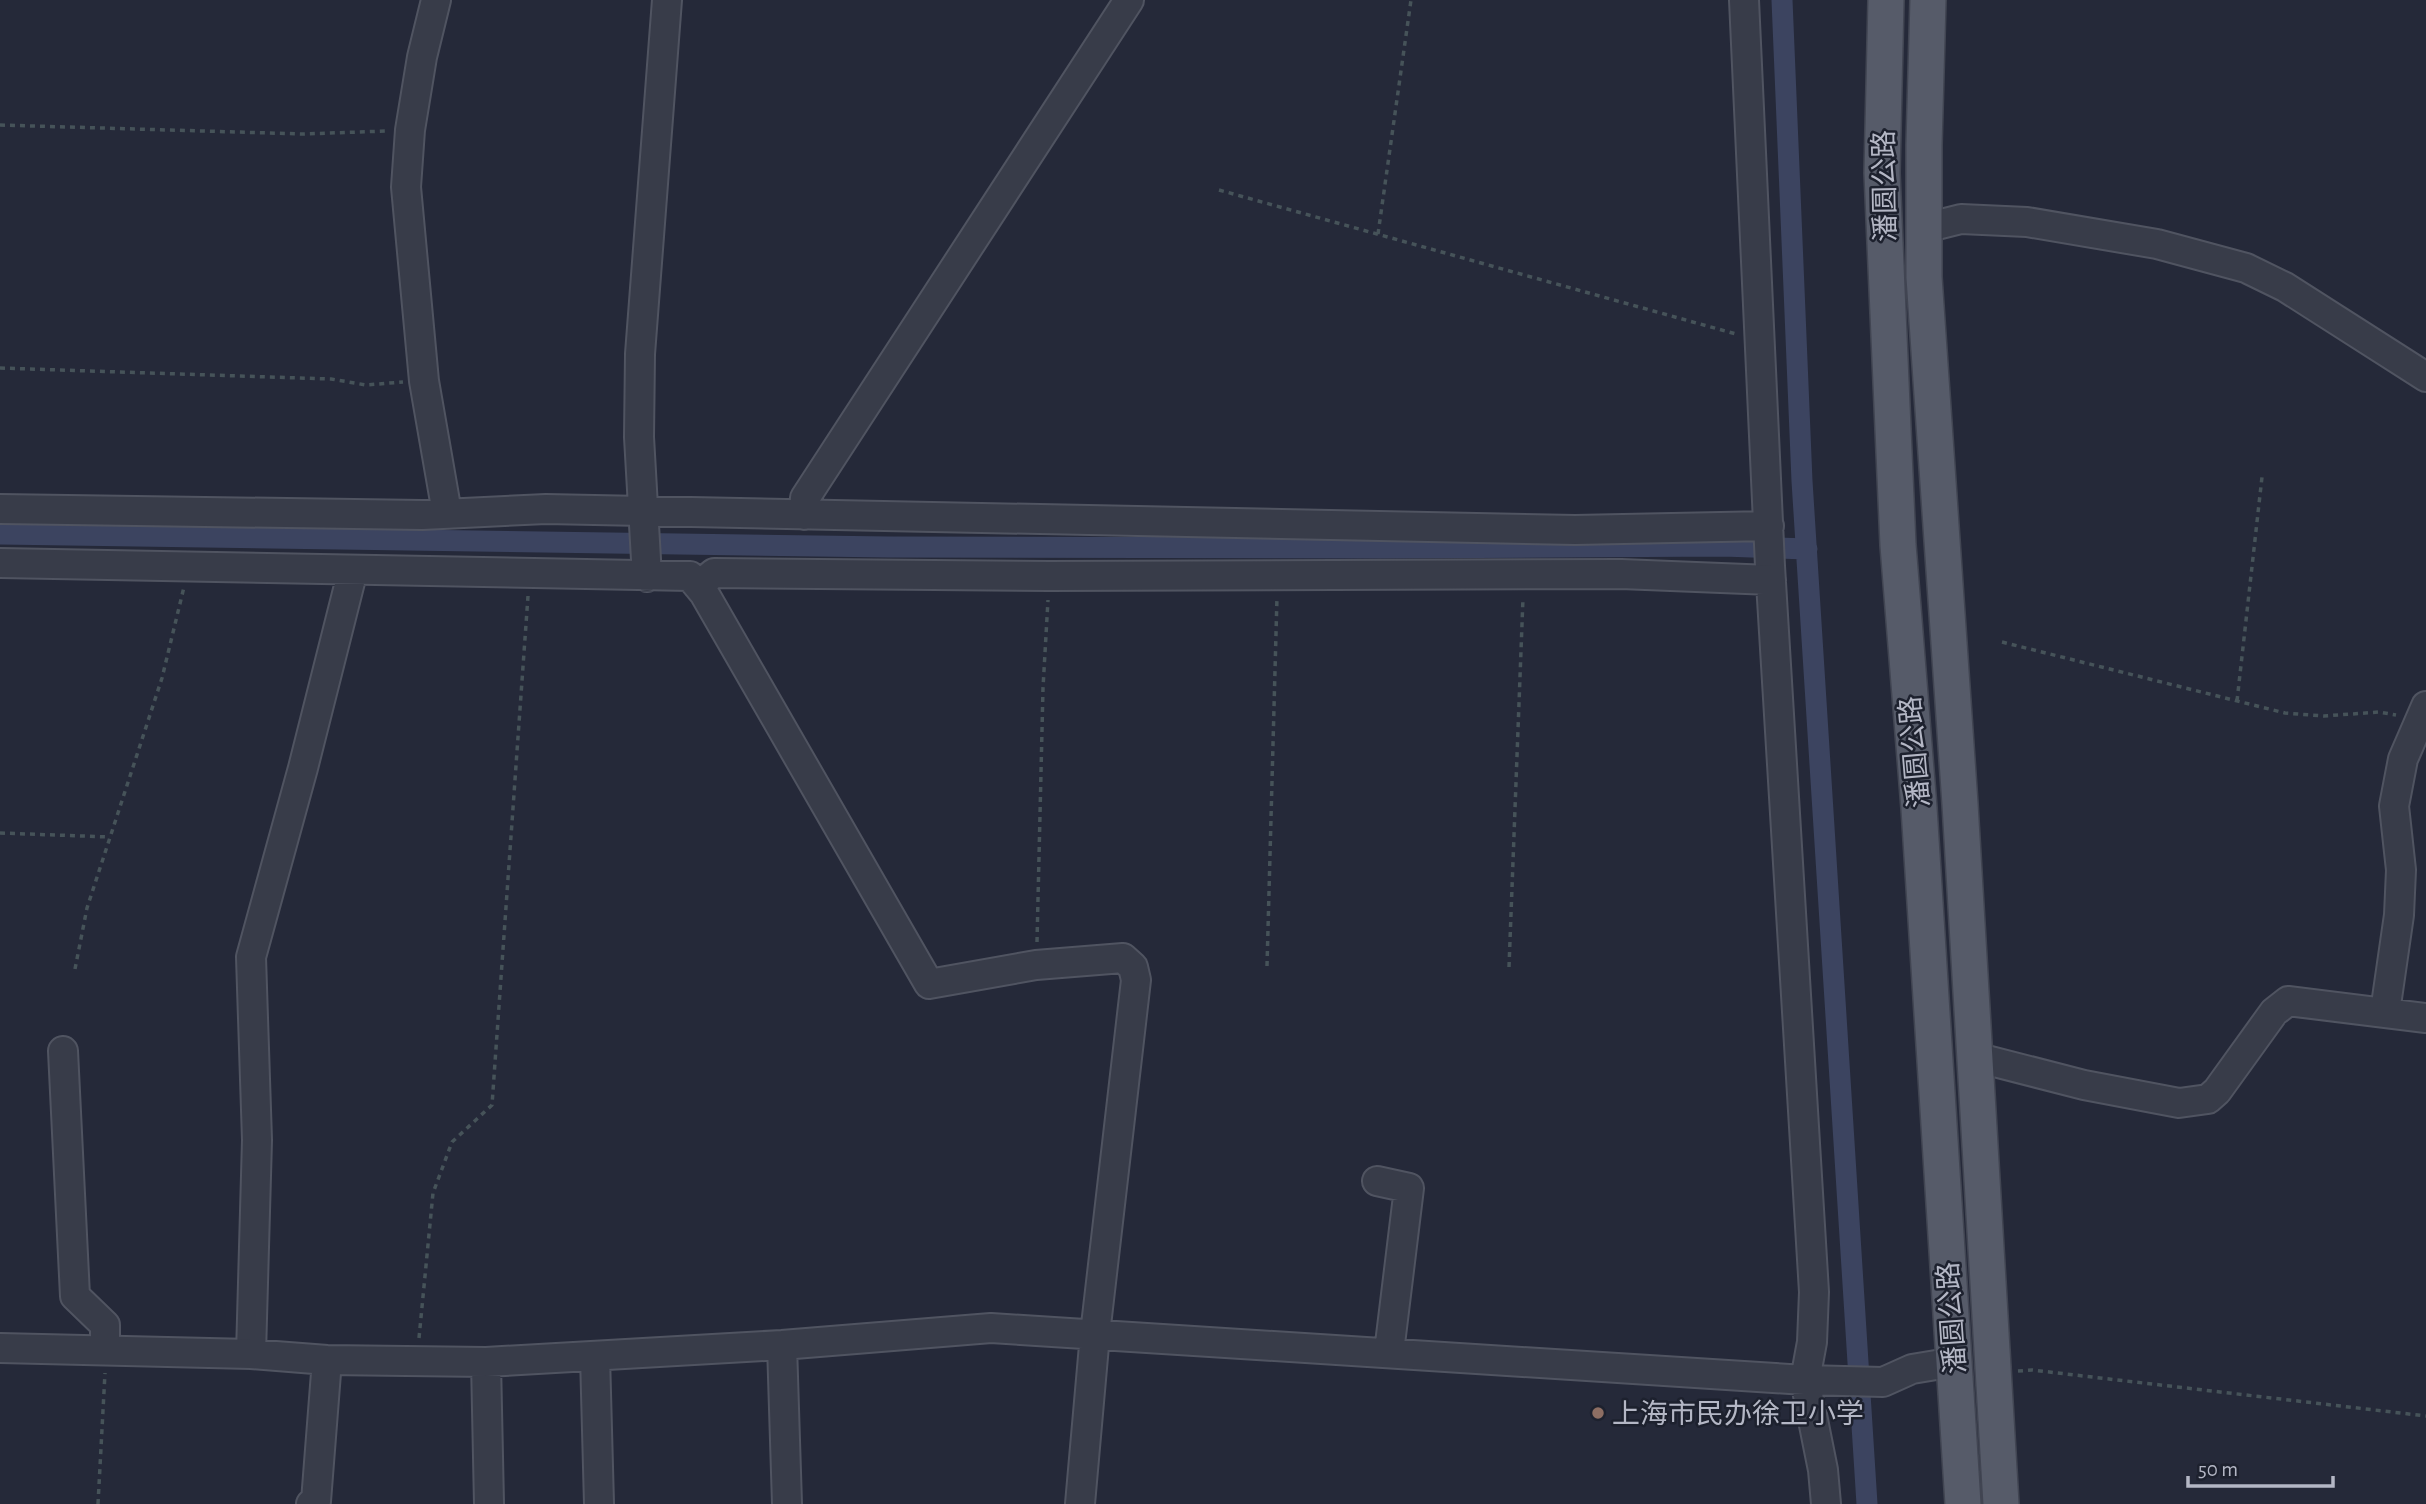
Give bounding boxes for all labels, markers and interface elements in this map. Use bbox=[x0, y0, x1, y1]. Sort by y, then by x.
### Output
street label: 潘圆公路 bbox=[1869, 130, 1901, 242]
street label: 潘圆公路 bbox=[1895, 695, 1935, 809]
street label: 潘圆公路 bbox=[1933, 1261, 1971, 1375]
place label: 上海市民办徐卫小学 bbox=[1612, 1399, 1864, 1429]
marker: 上海市民办徐卫小学 bbox=[1590, 1405, 1606, 1421]
scale bar bbox=[2188, 1444, 2333, 1488]
text: 50 m bbox=[2198, 1459, 2238, 1480]

